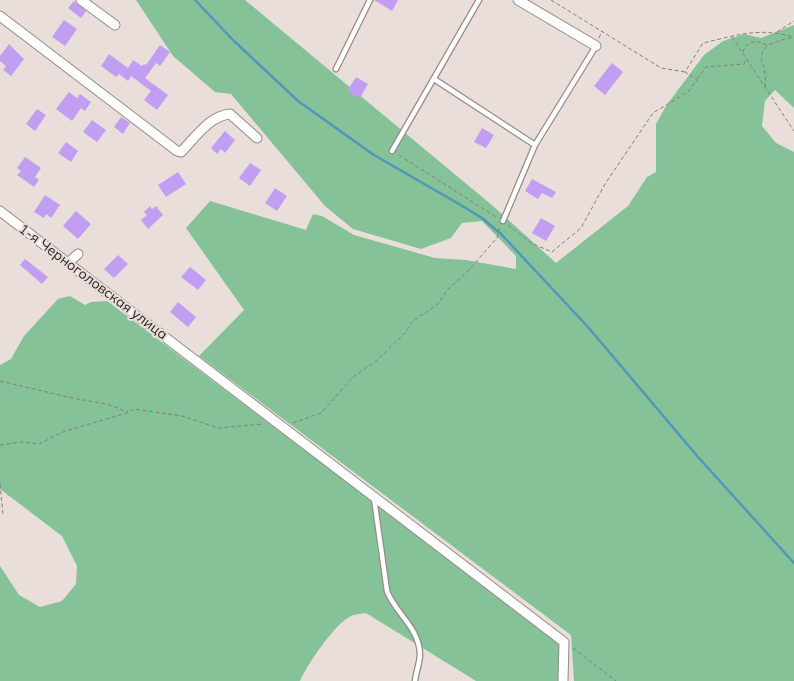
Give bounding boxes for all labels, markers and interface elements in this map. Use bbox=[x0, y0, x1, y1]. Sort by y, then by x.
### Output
street label: 1-я Черноголовская улица bbox=[15, 221, 171, 343]

